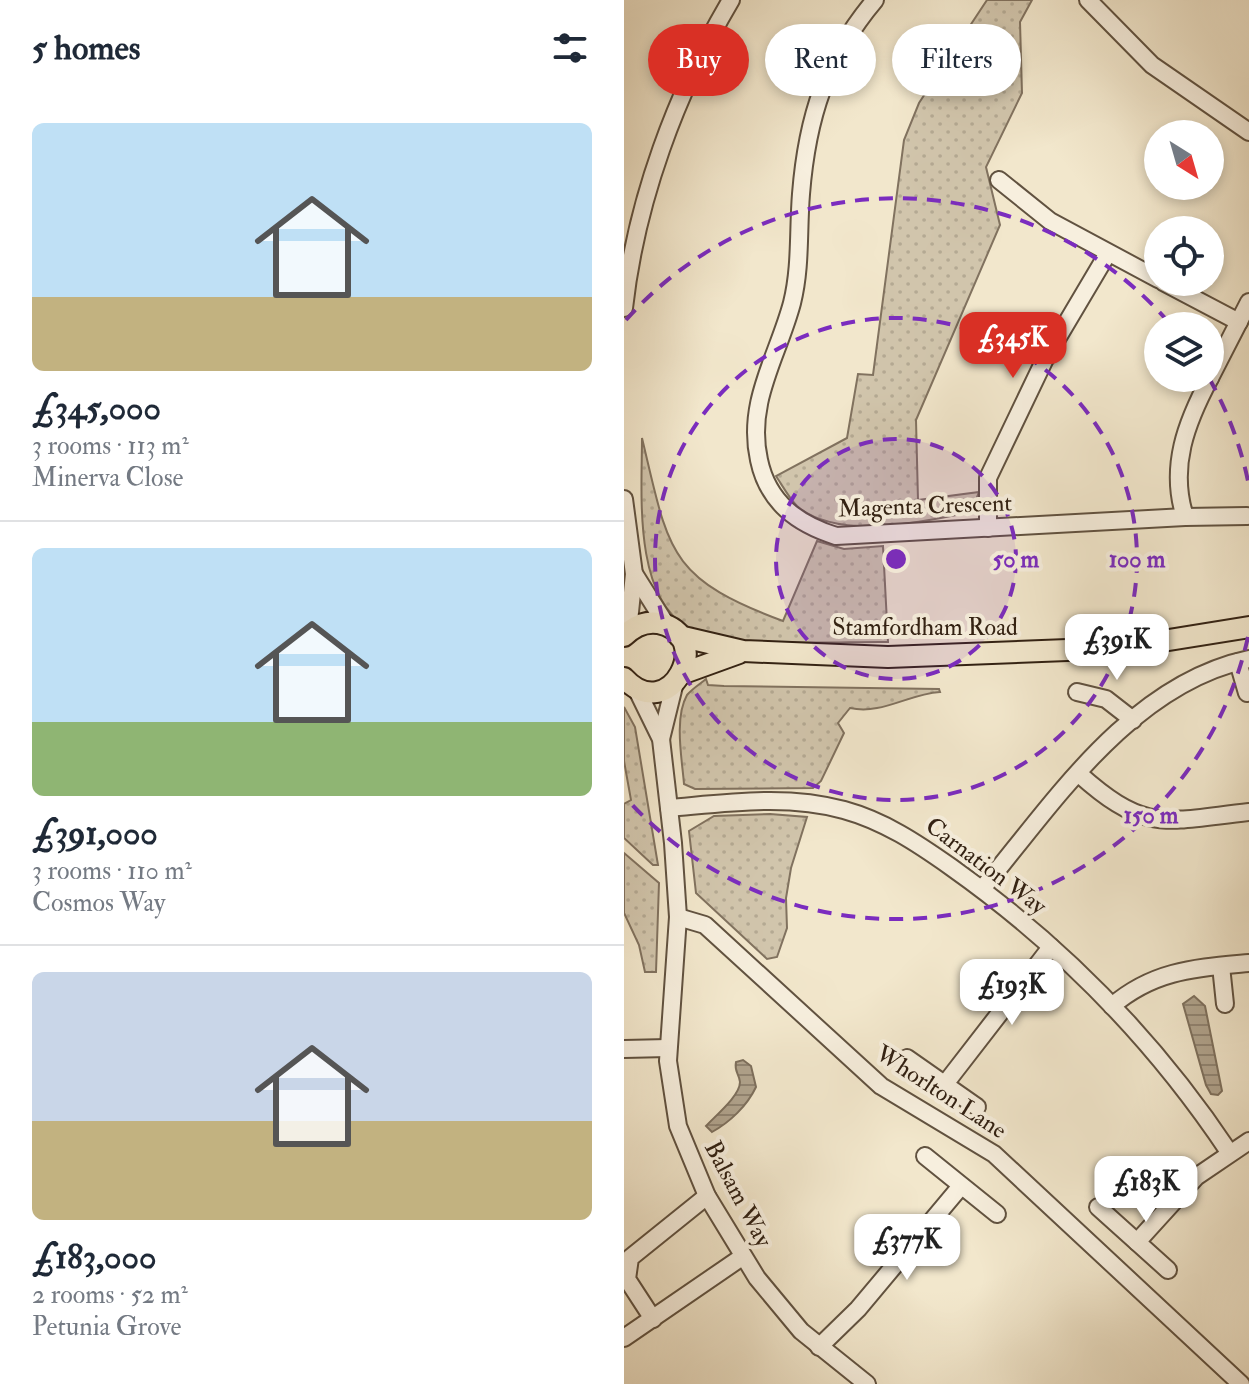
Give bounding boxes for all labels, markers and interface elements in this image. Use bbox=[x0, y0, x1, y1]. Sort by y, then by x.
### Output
chip: Buy bbox=[648, 24, 749, 96]
chip: Rent bbox=[765, 24, 876, 96]
chip: Filters bbox=[892, 24, 1021, 96]
icon: filters bbox=[548, 26, 592, 70]
text: 5 homes bbox=[32, 27, 140, 70]
north arrow bbox=[1144, 120, 1224, 200]
map controls bbox=[1144, 120, 1224, 392]
icon: home bbox=[240, 175, 384, 319]
button: locate bbox=[1144, 216, 1224, 296]
pin: £345K bbox=[957, 312, 1069, 380]
button: layers bbox=[1144, 312, 1224, 392]
text: £345K bbox=[977, 322, 1049, 354]
text: £345,000 bbox=[32, 387, 161, 430]
text: 3 rooms · 113 m² bbox=[32, 430, 189, 462]
text: Minerva Close bbox=[32, 462, 183, 494]
street label: Magenta Crescent bbox=[838, 487, 1013, 525]
text: 50 m bbox=[993, 544, 1040, 575]
text: 100 m bbox=[1109, 544, 1166, 575]
centre of rings bbox=[882, 545, 910, 573]
icon: home bbox=[240, 600, 384, 744]
street label: Stamfordham Road bbox=[832, 612, 1018, 643]
pin: £391K bbox=[1061, 614, 1173, 682]
text: £391K bbox=[1083, 624, 1151, 656]
text: 150 m bbox=[1124, 800, 1179, 831]
street label: Carnation Way bbox=[919, 810, 1053, 922]
text: £391,000 bbox=[32, 812, 158, 855]
text: 3 rooms · 110 m² bbox=[32, 855, 192, 887]
text: Cosmos Way bbox=[32, 887, 166, 919]
pin: £193K bbox=[956, 959, 1068, 1027]
text: £193K bbox=[978, 969, 1046, 1001]
icon: home bbox=[240, 1024, 384, 1168]
street label: Whorlton Lane bbox=[869, 1038, 1012, 1146]
street label: Balsam Way bbox=[697, 1136, 779, 1253]
pin: £183K bbox=[1090, 1156, 1202, 1224]
text: £183K bbox=[1112, 1166, 1180, 1198]
pin: £377K bbox=[851, 1214, 963, 1282]
text: £377K bbox=[872, 1224, 942, 1256]
text: £183,000 bbox=[32, 1236, 156, 1279]
text: 2 rooms · 52 m² bbox=[32, 1279, 188, 1311]
text: Petunia Grove bbox=[32, 1311, 181, 1343]

